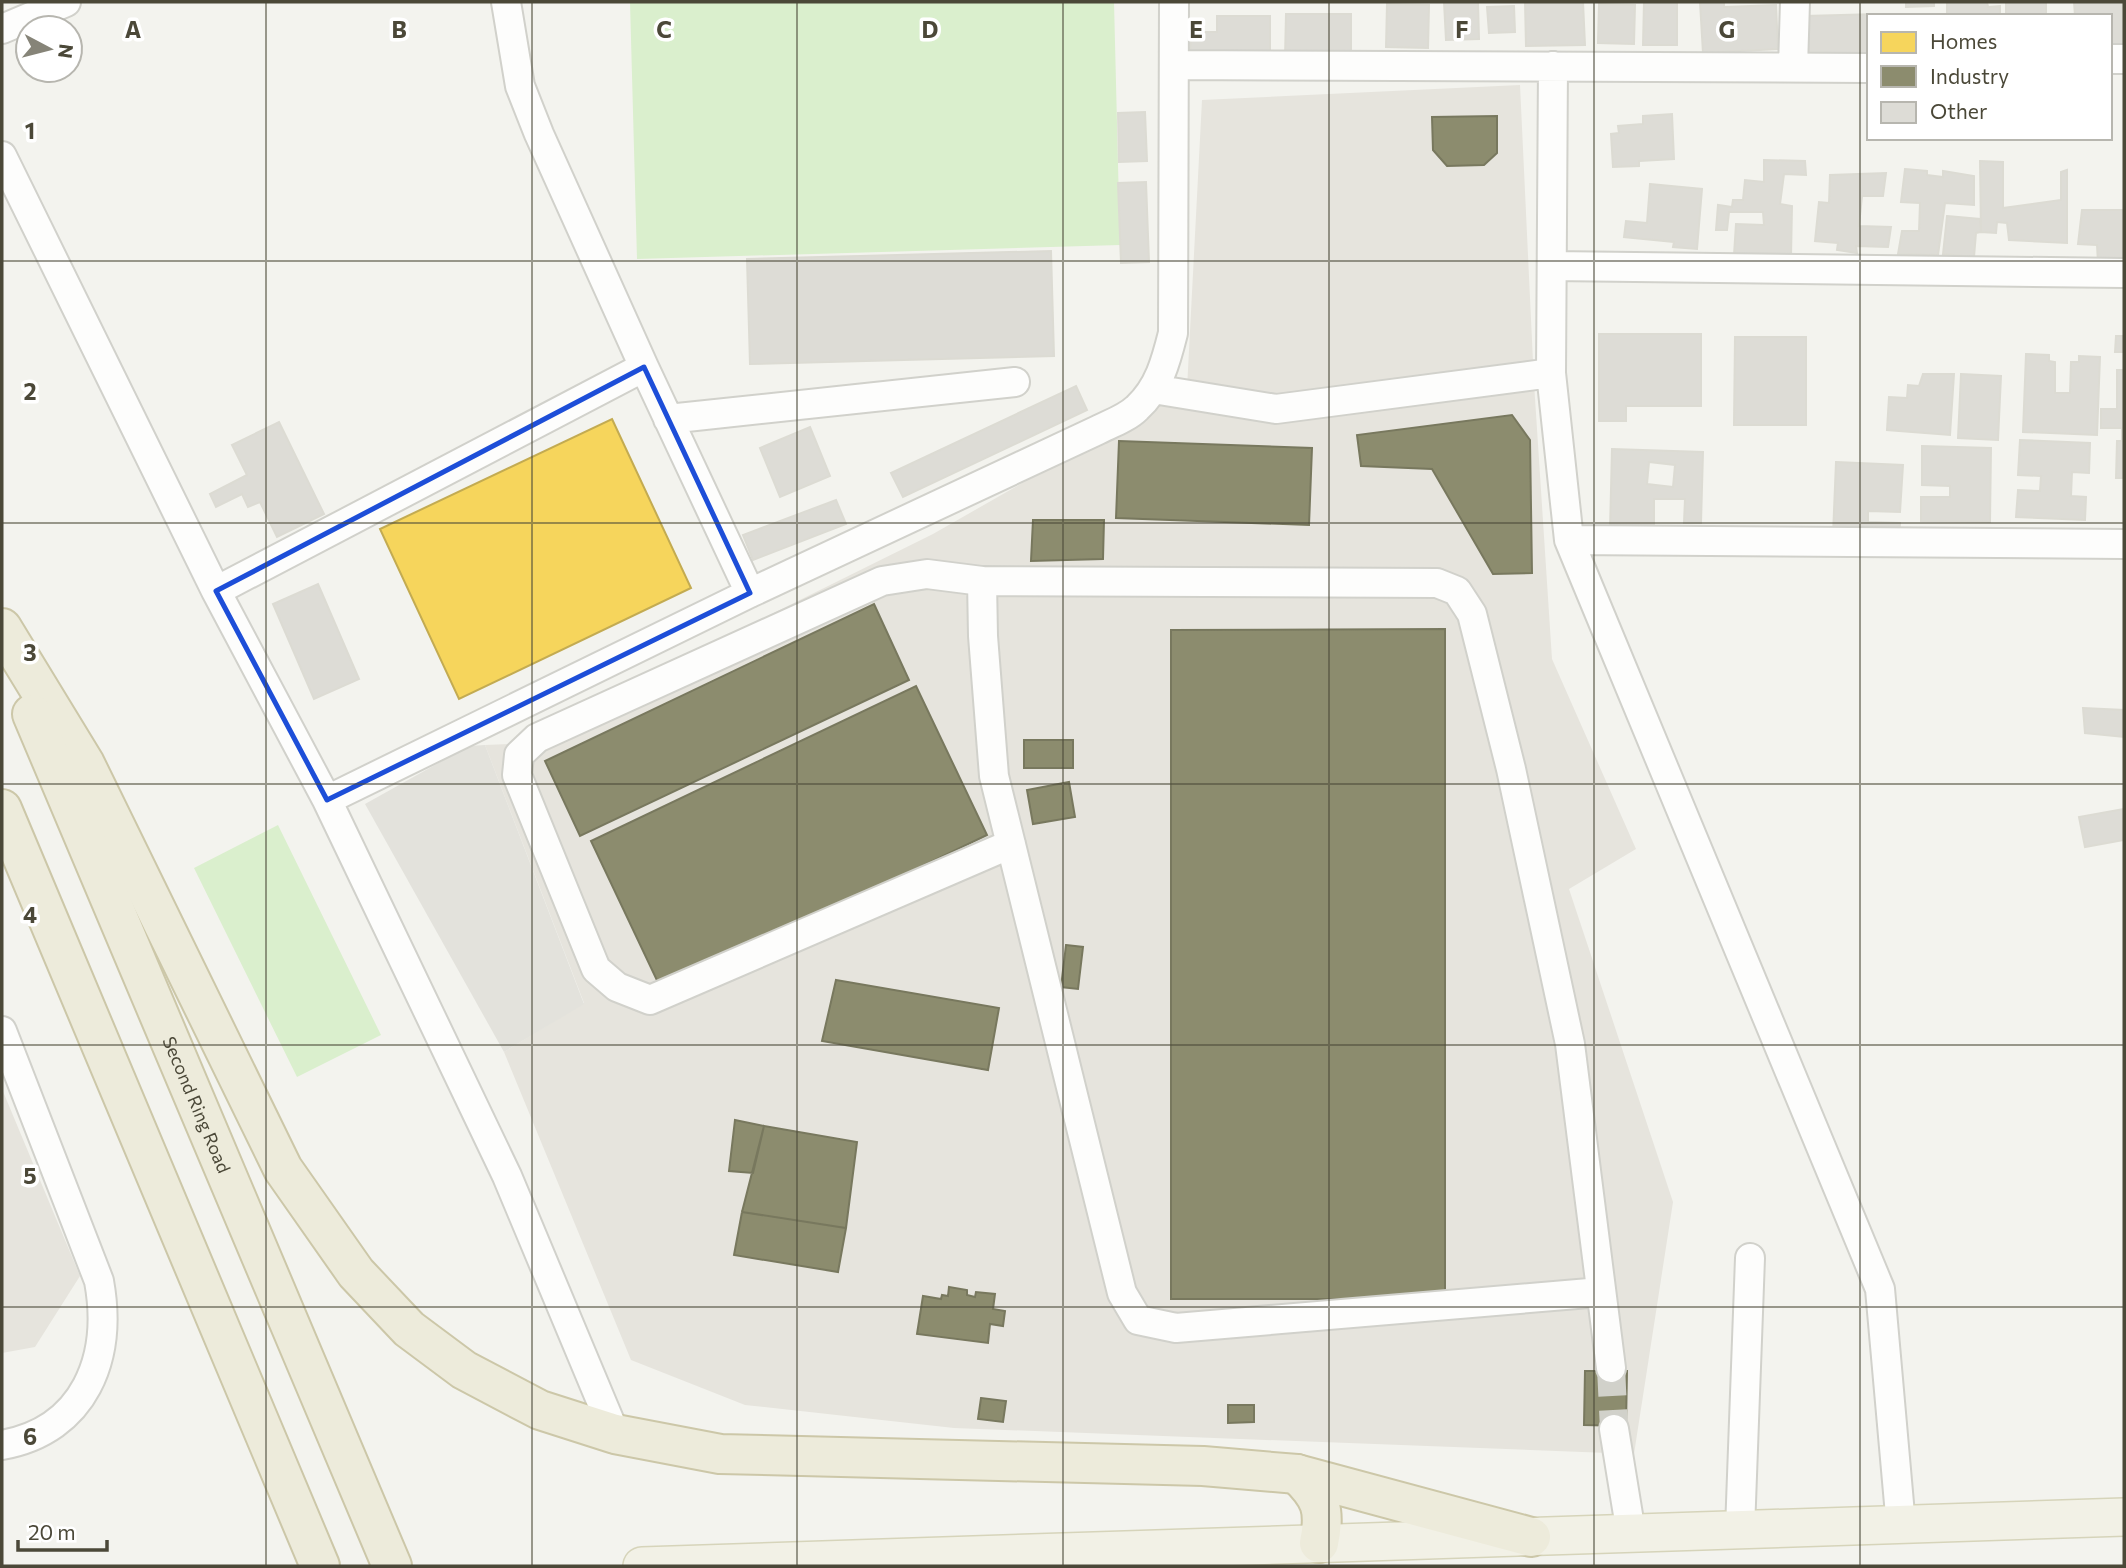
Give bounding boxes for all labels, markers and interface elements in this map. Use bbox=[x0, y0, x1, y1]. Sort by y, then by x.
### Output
north arrow bbox=[14, 14, 84, 84]
legend bbox=[1867, 14, 2112, 140]
text: A bbox=[125, 15, 142, 43]
text: B bbox=[391, 15, 407, 43]
text: C bbox=[656, 15, 672, 43]
text: D bbox=[922, 15, 939, 43]
text: E bbox=[1189, 15, 1203, 43]
text: F bbox=[1455, 15, 1469, 43]
text: G bbox=[1719, 15, 1735, 43]
text: Homes bbox=[1930, 28, 1997, 53]
text: N bbox=[54, 43, 79, 60]
text: Industry bbox=[1930, 63, 2009, 88]
text: Other bbox=[1930, 98, 1987, 123]
text: 1 bbox=[25, 116, 35, 144]
text: 2 bbox=[23, 377, 37, 405]
text: 3 bbox=[23, 638, 37, 666]
text: 4 bbox=[23, 900, 37, 928]
street label: Second Ring Road bbox=[158, 1033, 236, 1176]
text: 5 bbox=[23, 1161, 37, 1189]
text: 6 bbox=[23, 1422, 37, 1450]
scale bar bbox=[18, 1508, 107, 1552]
text: 20 m bbox=[28, 1519, 76, 1544]

